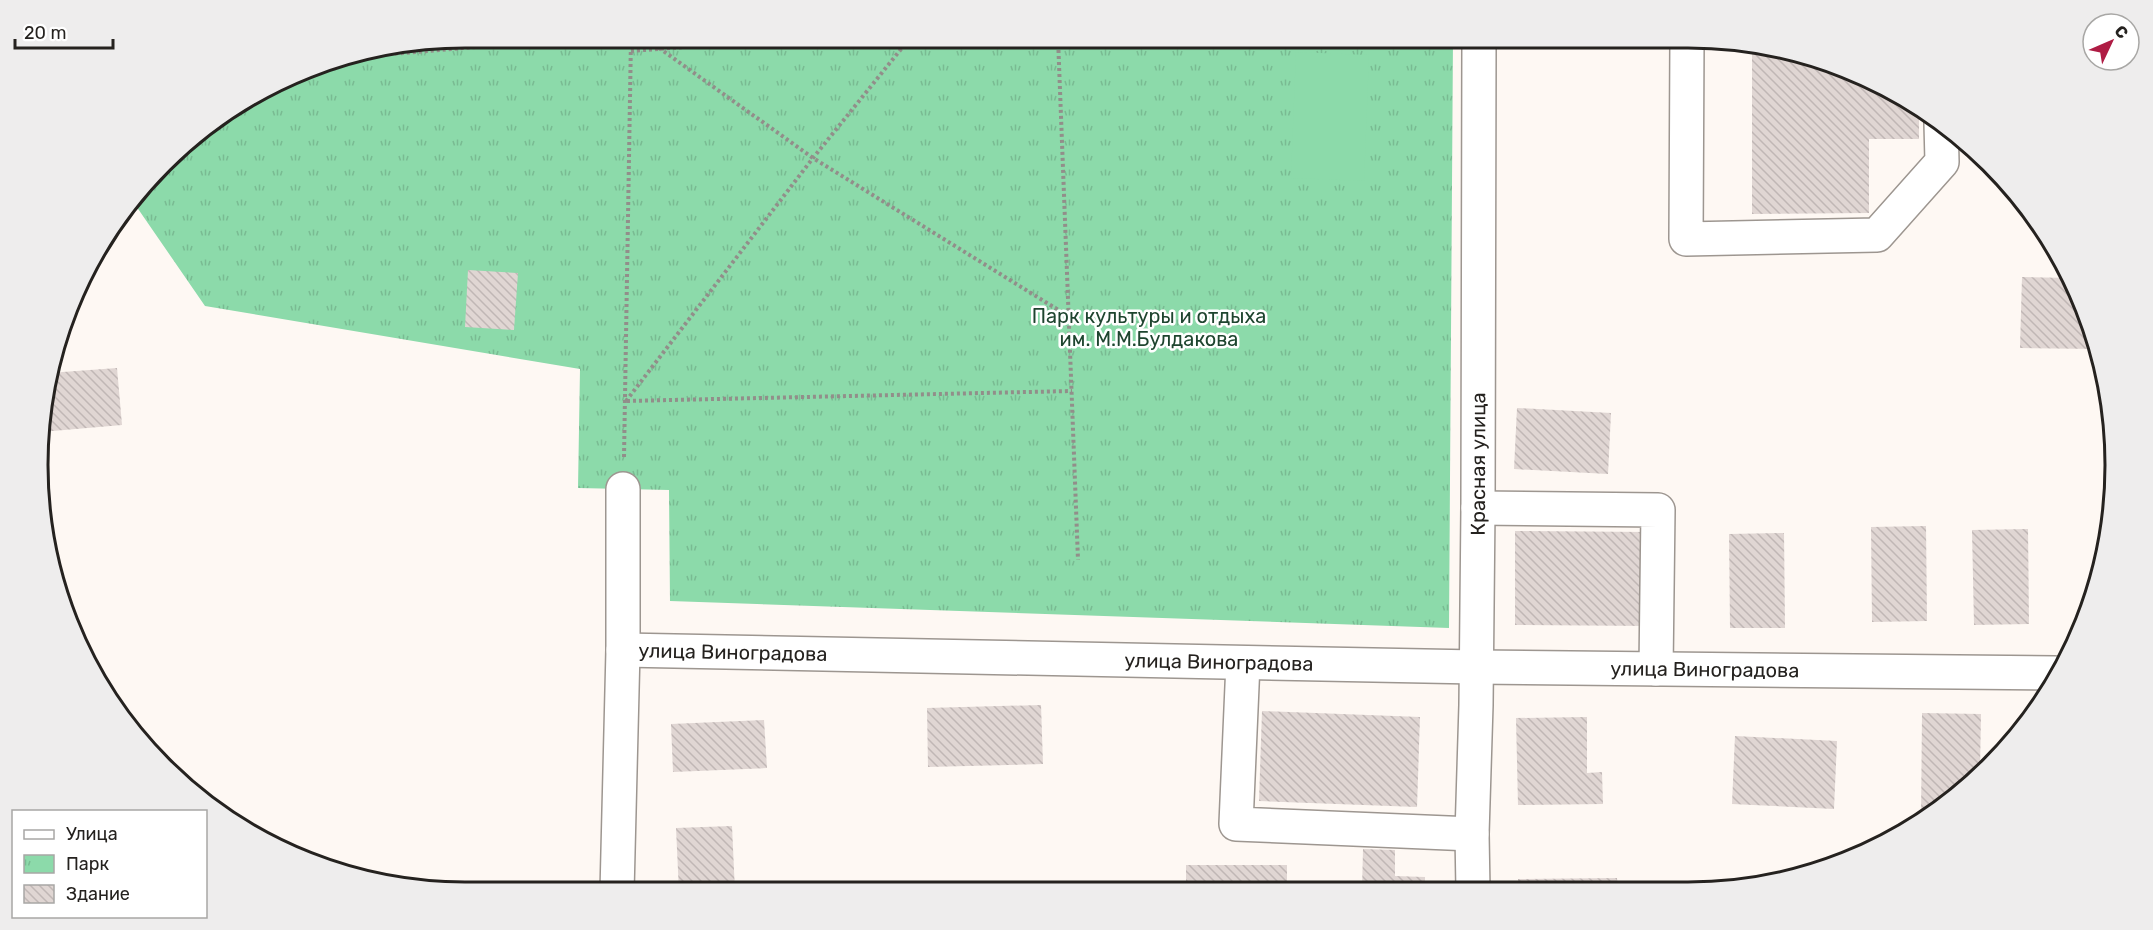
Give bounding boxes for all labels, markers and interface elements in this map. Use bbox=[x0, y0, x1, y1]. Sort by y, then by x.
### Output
scale bar bbox=[15, 12, 112, 50]
north arrow bbox=[2081, 12, 2141, 72]
text: С bbox=[2111, 21, 2132, 43]
text: 20 m bbox=[24, 22, 66, 44]
park label: Парк культуры и отдыха им. М.М.Булдакова bbox=[1032, 304, 1266, 351]
street label: Красная улица bbox=[1466, 392, 1490, 536]
street label: улица Виноградова bbox=[638, 638, 828, 666]
street label: улица Виноградова bbox=[1124, 648, 1314, 676]
street label: улица Виноградова bbox=[1610, 656, 1799, 682]
legend bbox=[12, 810, 207, 918]
text: Улица bbox=[66, 823, 118, 845]
text: Парк bbox=[66, 853, 110, 875]
text: Здание bbox=[66, 883, 130, 905]

